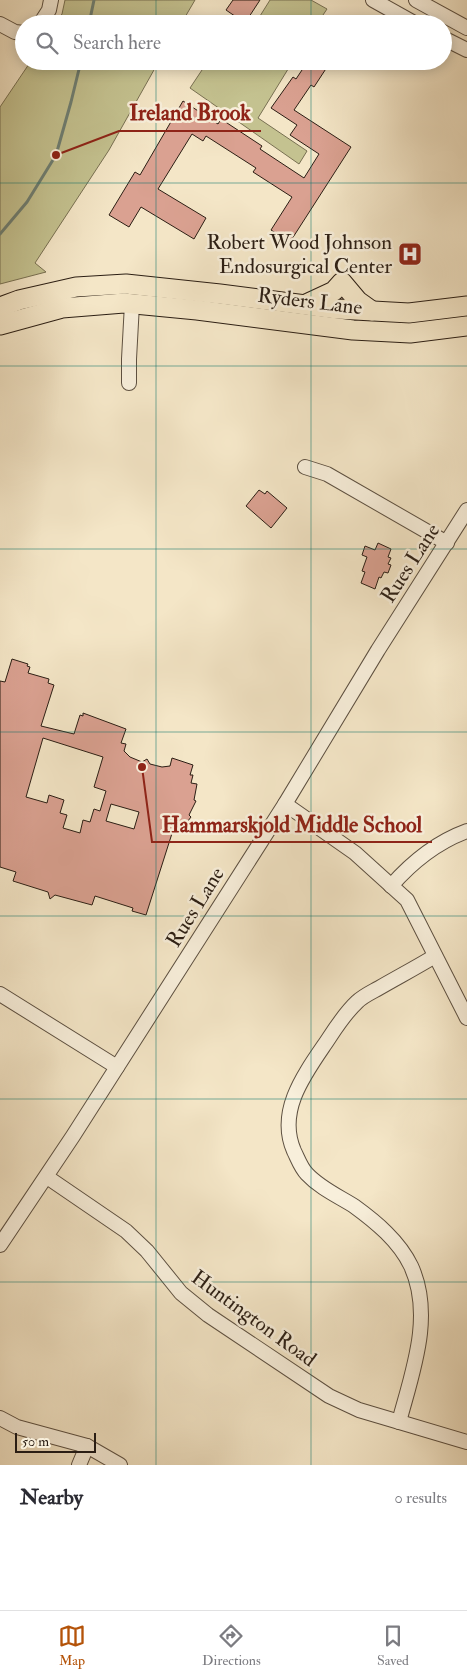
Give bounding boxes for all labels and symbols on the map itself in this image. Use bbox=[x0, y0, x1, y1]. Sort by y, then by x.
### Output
callout: Ireland Brook bbox=[119, 94, 261, 131]
text: Ireland Brook bbox=[129, 99, 251, 127]
place label: Robert Wood Johnson Endosurgical Center bbox=[206, 229, 392, 280]
hospital icon: Robert Wood Johnson Endosurgical Center bbox=[397, 241, 423, 267]
street label: Ryders Lane bbox=[256, 282, 364, 321]
street label: Rues Lane bbox=[375, 518, 446, 608]
callout: Hammarskjold Middle School bbox=[152, 805, 432, 842]
text: Hammarskjold Middle School bbox=[162, 811, 423, 839]
street label: Rues Lane bbox=[160, 862, 231, 952]
street label: Huntington Road bbox=[186, 1264, 322, 1373]
scale bar bbox=[15, 1430, 96, 1453]

